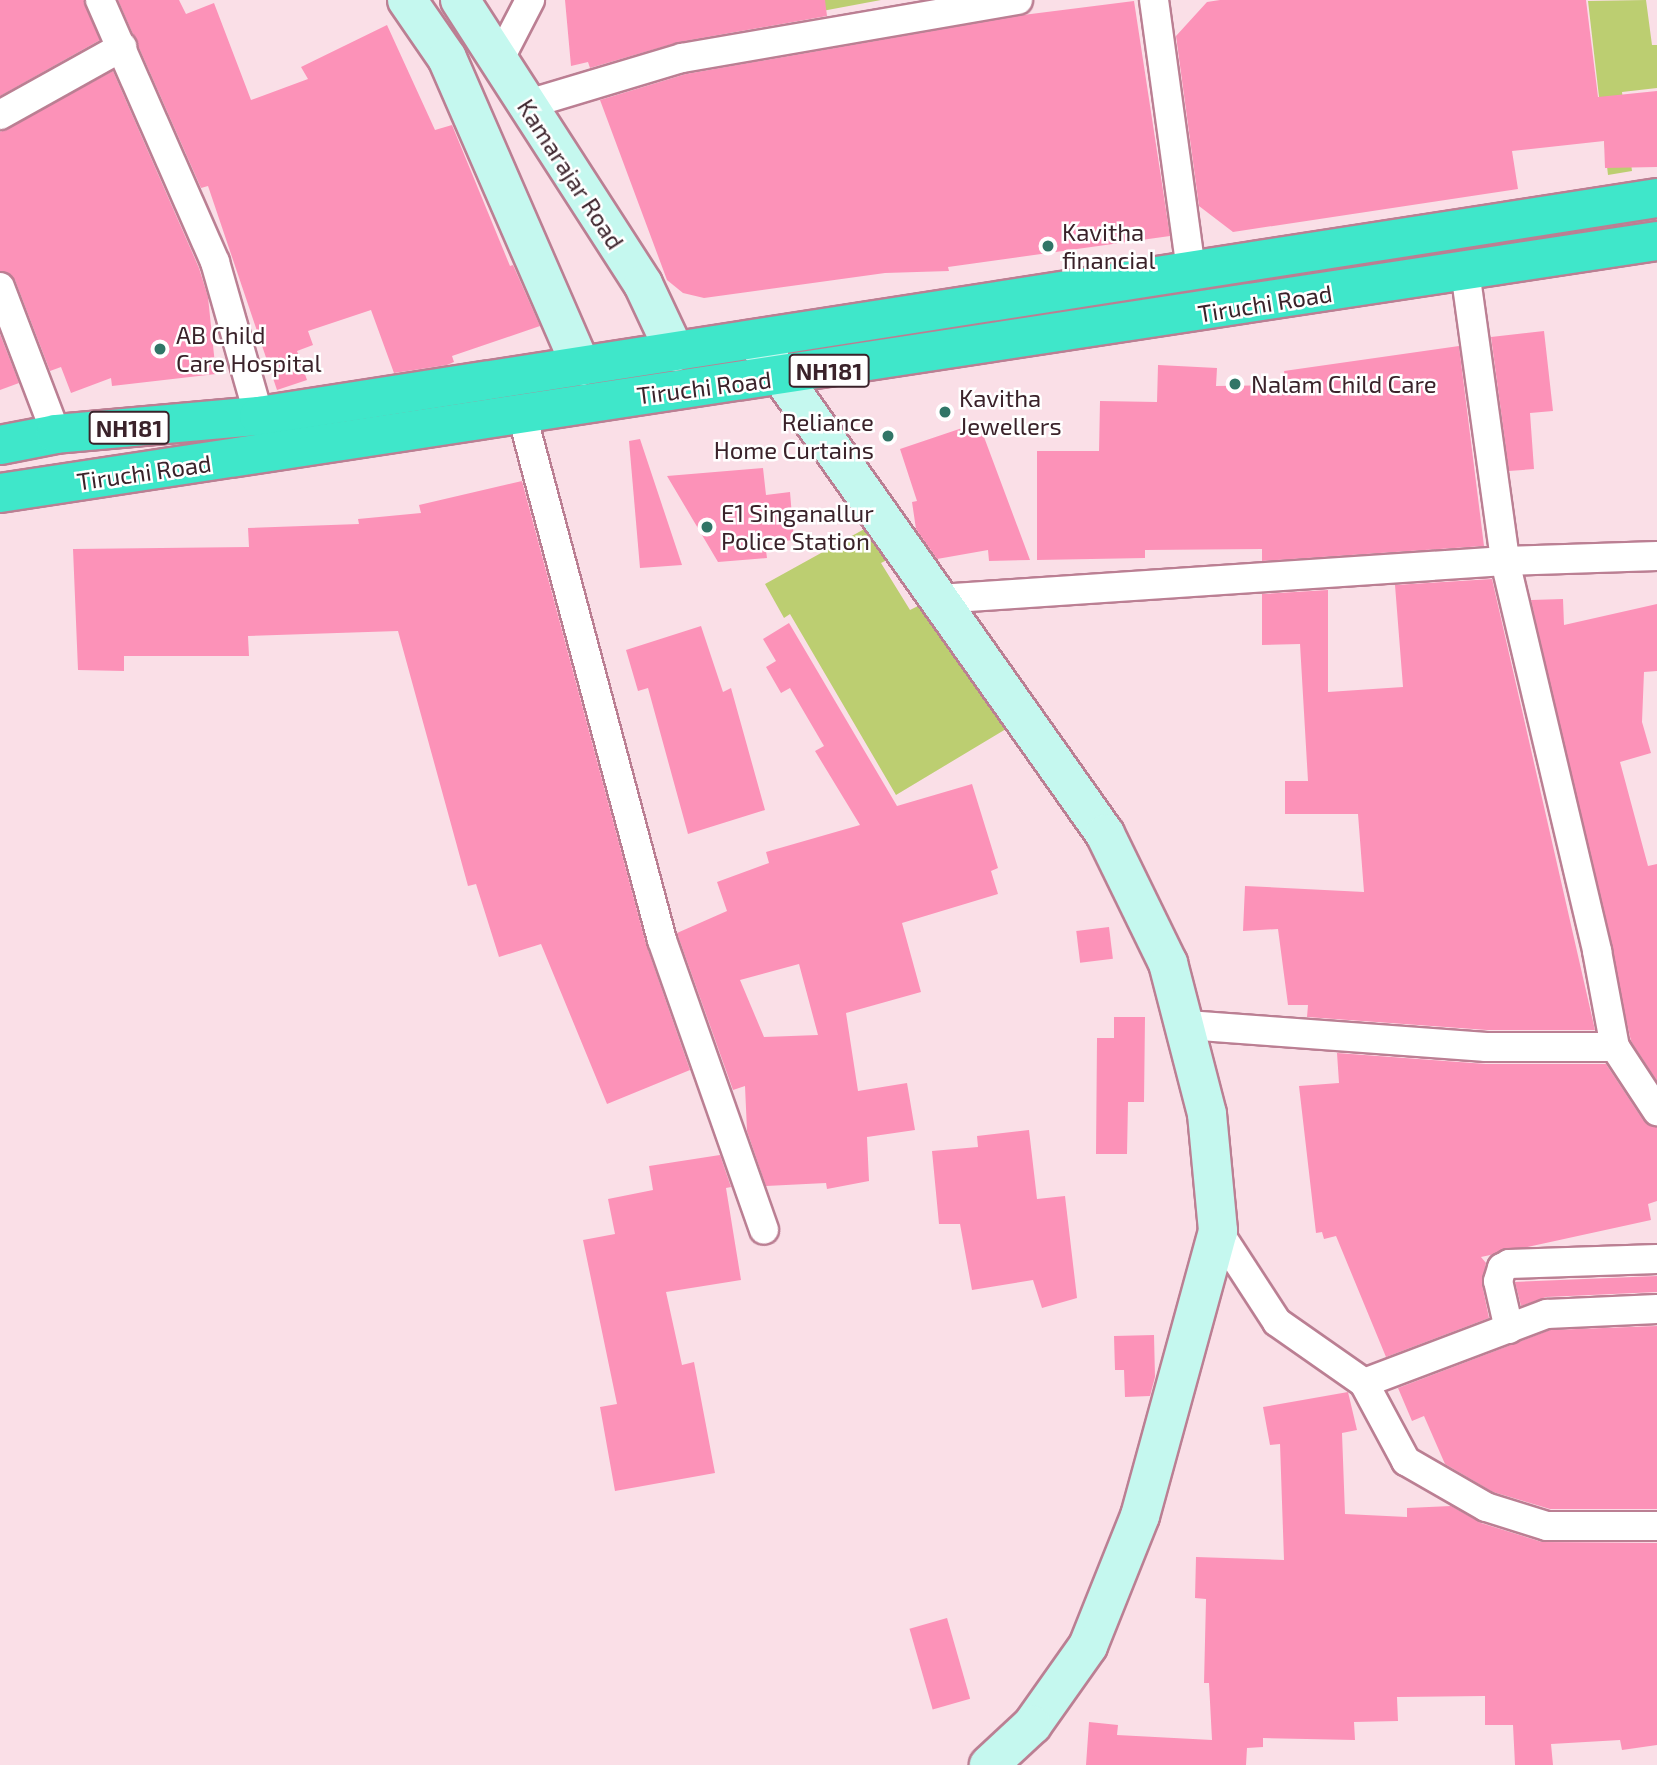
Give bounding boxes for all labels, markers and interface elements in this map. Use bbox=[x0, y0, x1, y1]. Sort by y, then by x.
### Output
street label: Kamarajar Road bbox=[512, 93, 630, 255]
place label: Kavitha financial bbox=[1062, 218, 1156, 274]
marker: Kavitha financial bbox=[1040, 238, 1056, 254]
street label: Tiruchi Road bbox=[1196, 278, 1334, 328]
place label: AB Child Care Hospital bbox=[176, 321, 322, 377]
marker: AB Child Care Hospital bbox=[150, 339, 170, 359]
road number: NH181 bbox=[787, 352, 871, 390]
street label: Tiruchi Road bbox=[635, 364, 773, 410]
place label: Nalam Child Care bbox=[1251, 370, 1437, 398]
marker: Nalam Child Care bbox=[1225, 374, 1245, 394]
place label: Kavitha Jewellers bbox=[959, 384, 1062, 440]
marker: Kavitha Jewellers bbox=[937, 404, 953, 420]
road number: NH181 bbox=[87, 408, 171, 448]
place label: Reliance Home Curtains bbox=[714, 408, 874, 464]
marker: Reliance Home Curtains bbox=[880, 428, 896, 444]
street label: Tiruchi Road bbox=[75, 448, 213, 496]
place label: E1 Singanallur Police Station bbox=[721, 499, 874, 555]
marker: E1 Singanallur Police Station bbox=[699, 519, 715, 535]

